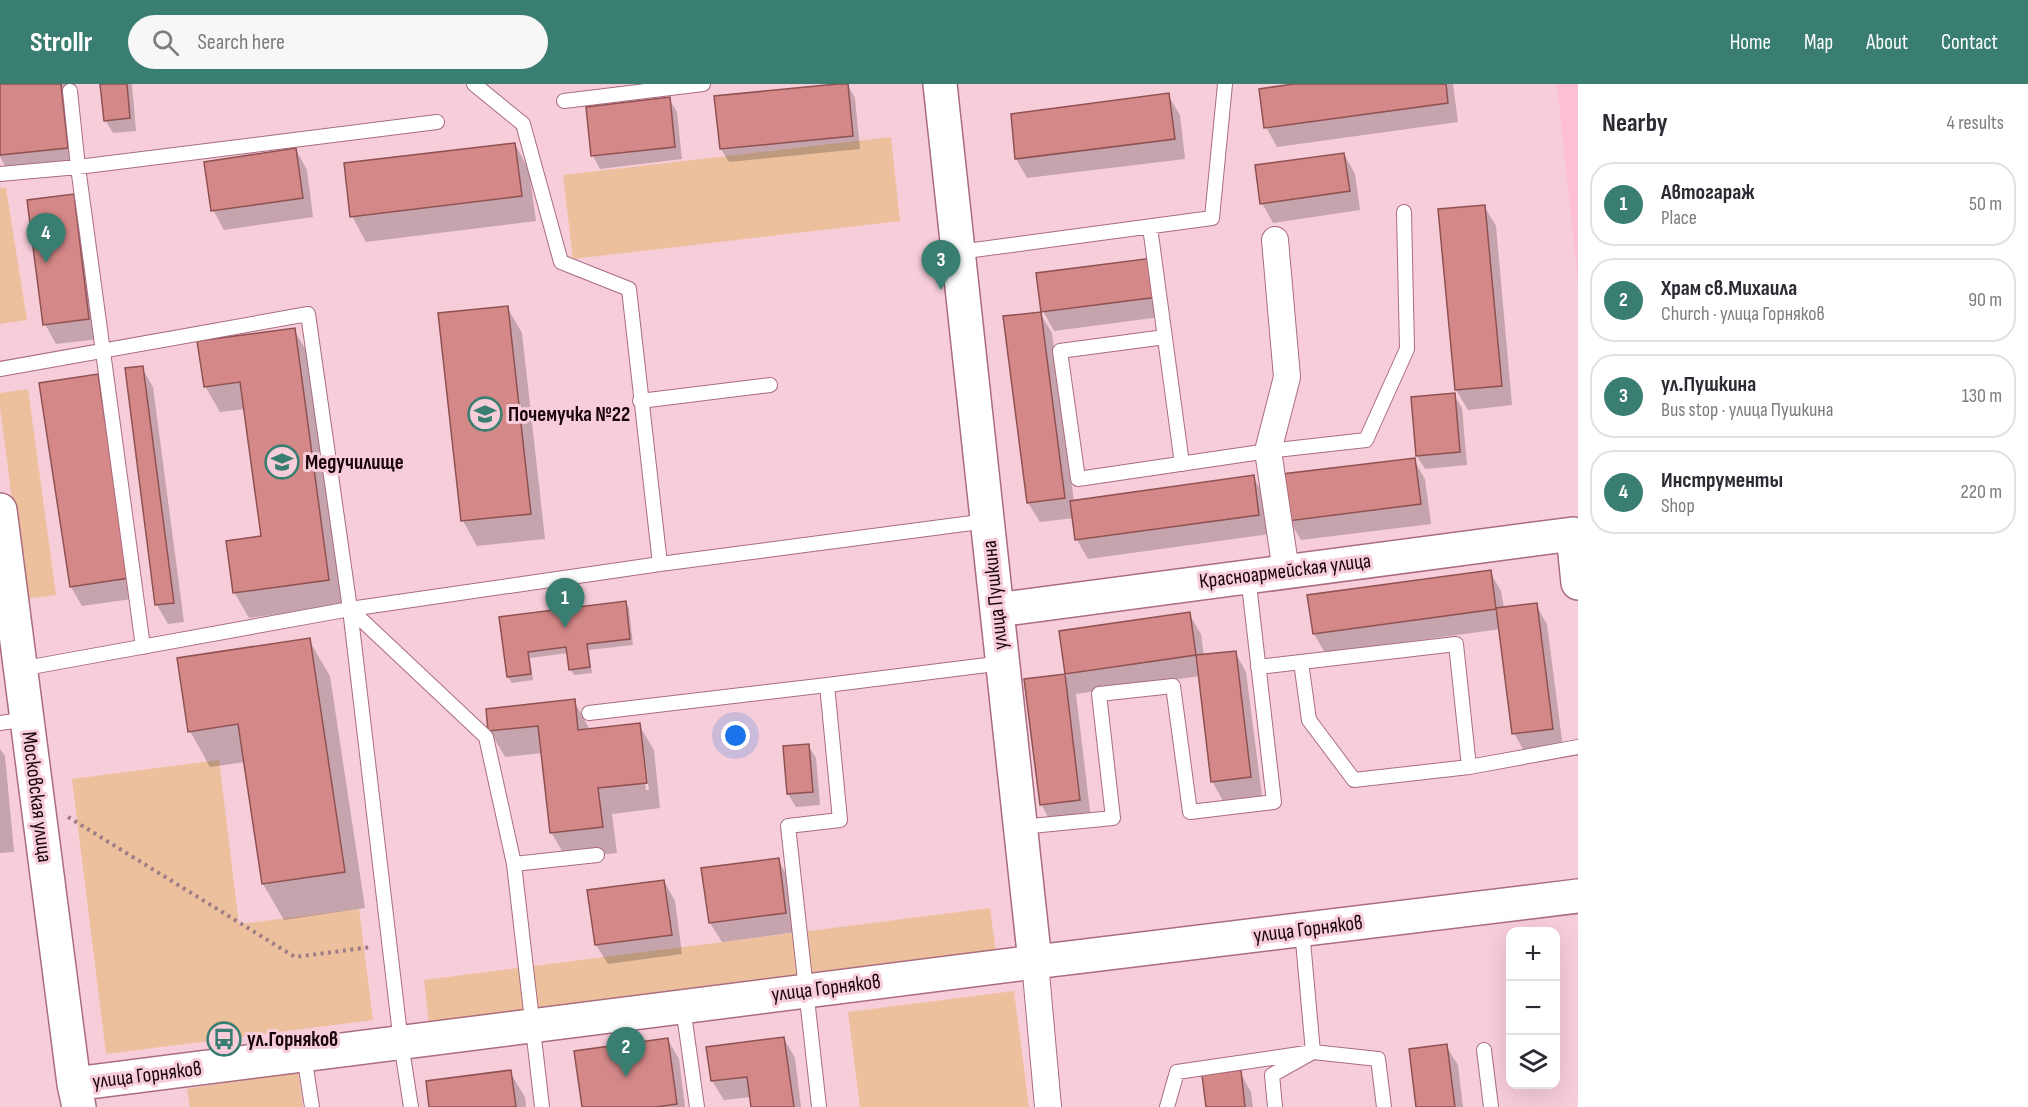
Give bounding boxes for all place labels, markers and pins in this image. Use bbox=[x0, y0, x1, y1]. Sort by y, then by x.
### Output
pin: 4 bbox=[26, 214, 66, 263]
pin: 3 bbox=[922, 240, 960, 290]
school or university icon: Почемучка №22 bbox=[467, 396, 503, 432]
place label: Почемучка №22 bbox=[508, 402, 630, 427]
school or university icon: Медучилище bbox=[264, 444, 300, 480]
place label: Медучилище bbox=[305, 450, 404, 475]
pin: 1 bbox=[546, 578, 584, 628]
bus stop icon: ул.Горняков bbox=[206, 1021, 242, 1057]
place label: ул.Горняков bbox=[247, 1027, 338, 1052]
pin: 2 bbox=[606, 1028, 646, 1077]

